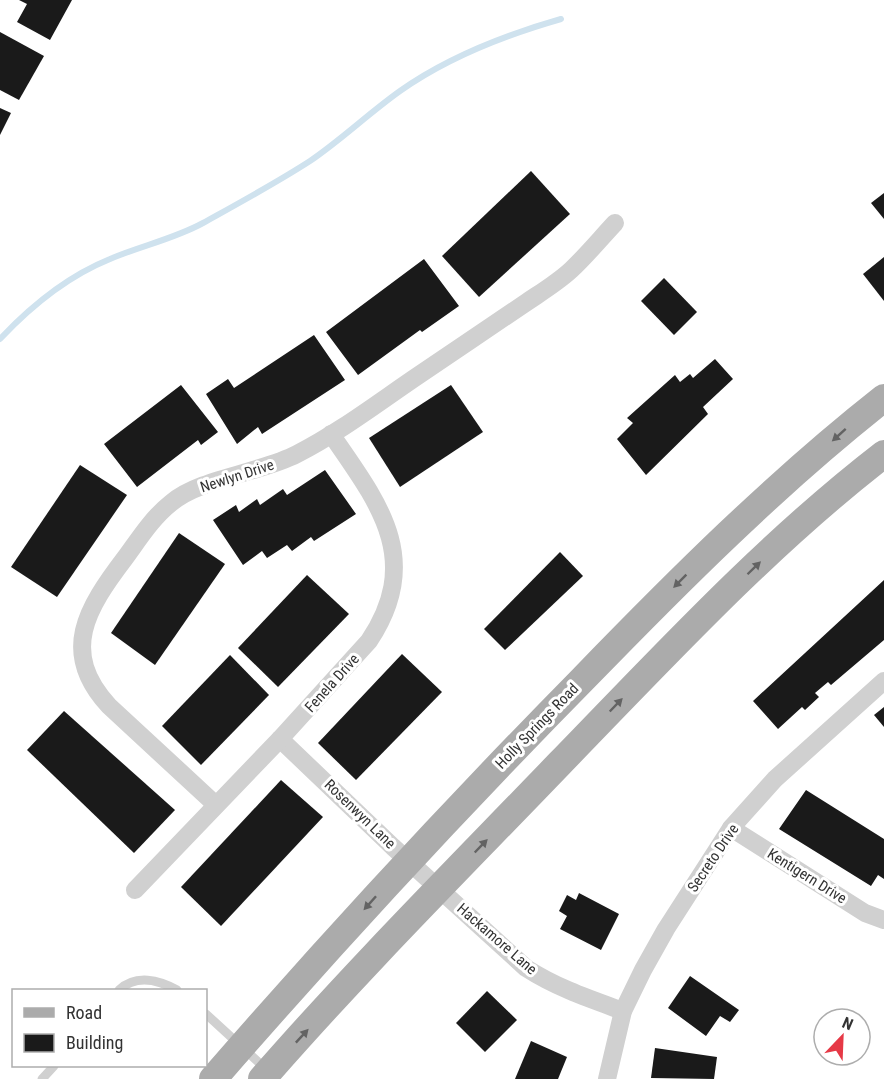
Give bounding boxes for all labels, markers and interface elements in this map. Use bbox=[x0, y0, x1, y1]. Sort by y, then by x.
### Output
one-way arrow bbox=[832, 428, 847, 441]
street label: Newlyn Drive bbox=[198, 456, 276, 496]
one-way arrow bbox=[746, 561, 761, 575]
one-way arrow bbox=[673, 573, 687, 587]
street label: Fenela Drive bbox=[301, 650, 363, 716]
street label: Holly Springs Road bbox=[492, 680, 582, 772]
one-way arrow bbox=[609, 698, 623, 713]
street label: Rosenwyn Lane bbox=[321, 776, 399, 852]
street label: Secreto Drive bbox=[684, 820, 742, 896]
one-way arrow bbox=[473, 839, 487, 853]
street label: Kentigern Drive bbox=[764, 845, 850, 907]
one-way arrow bbox=[364, 895, 377, 910]
street label: Hackamore Lane bbox=[453, 899, 541, 979]
legend bbox=[12, 989, 207, 1067]
text: Road bbox=[66, 1002, 102, 1023]
north arrow bbox=[812, 1007, 872, 1067]
text: N bbox=[839, 1013, 856, 1034]
one-way arrow bbox=[295, 1028, 309, 1043]
text: Building bbox=[66, 1032, 123, 1053]

